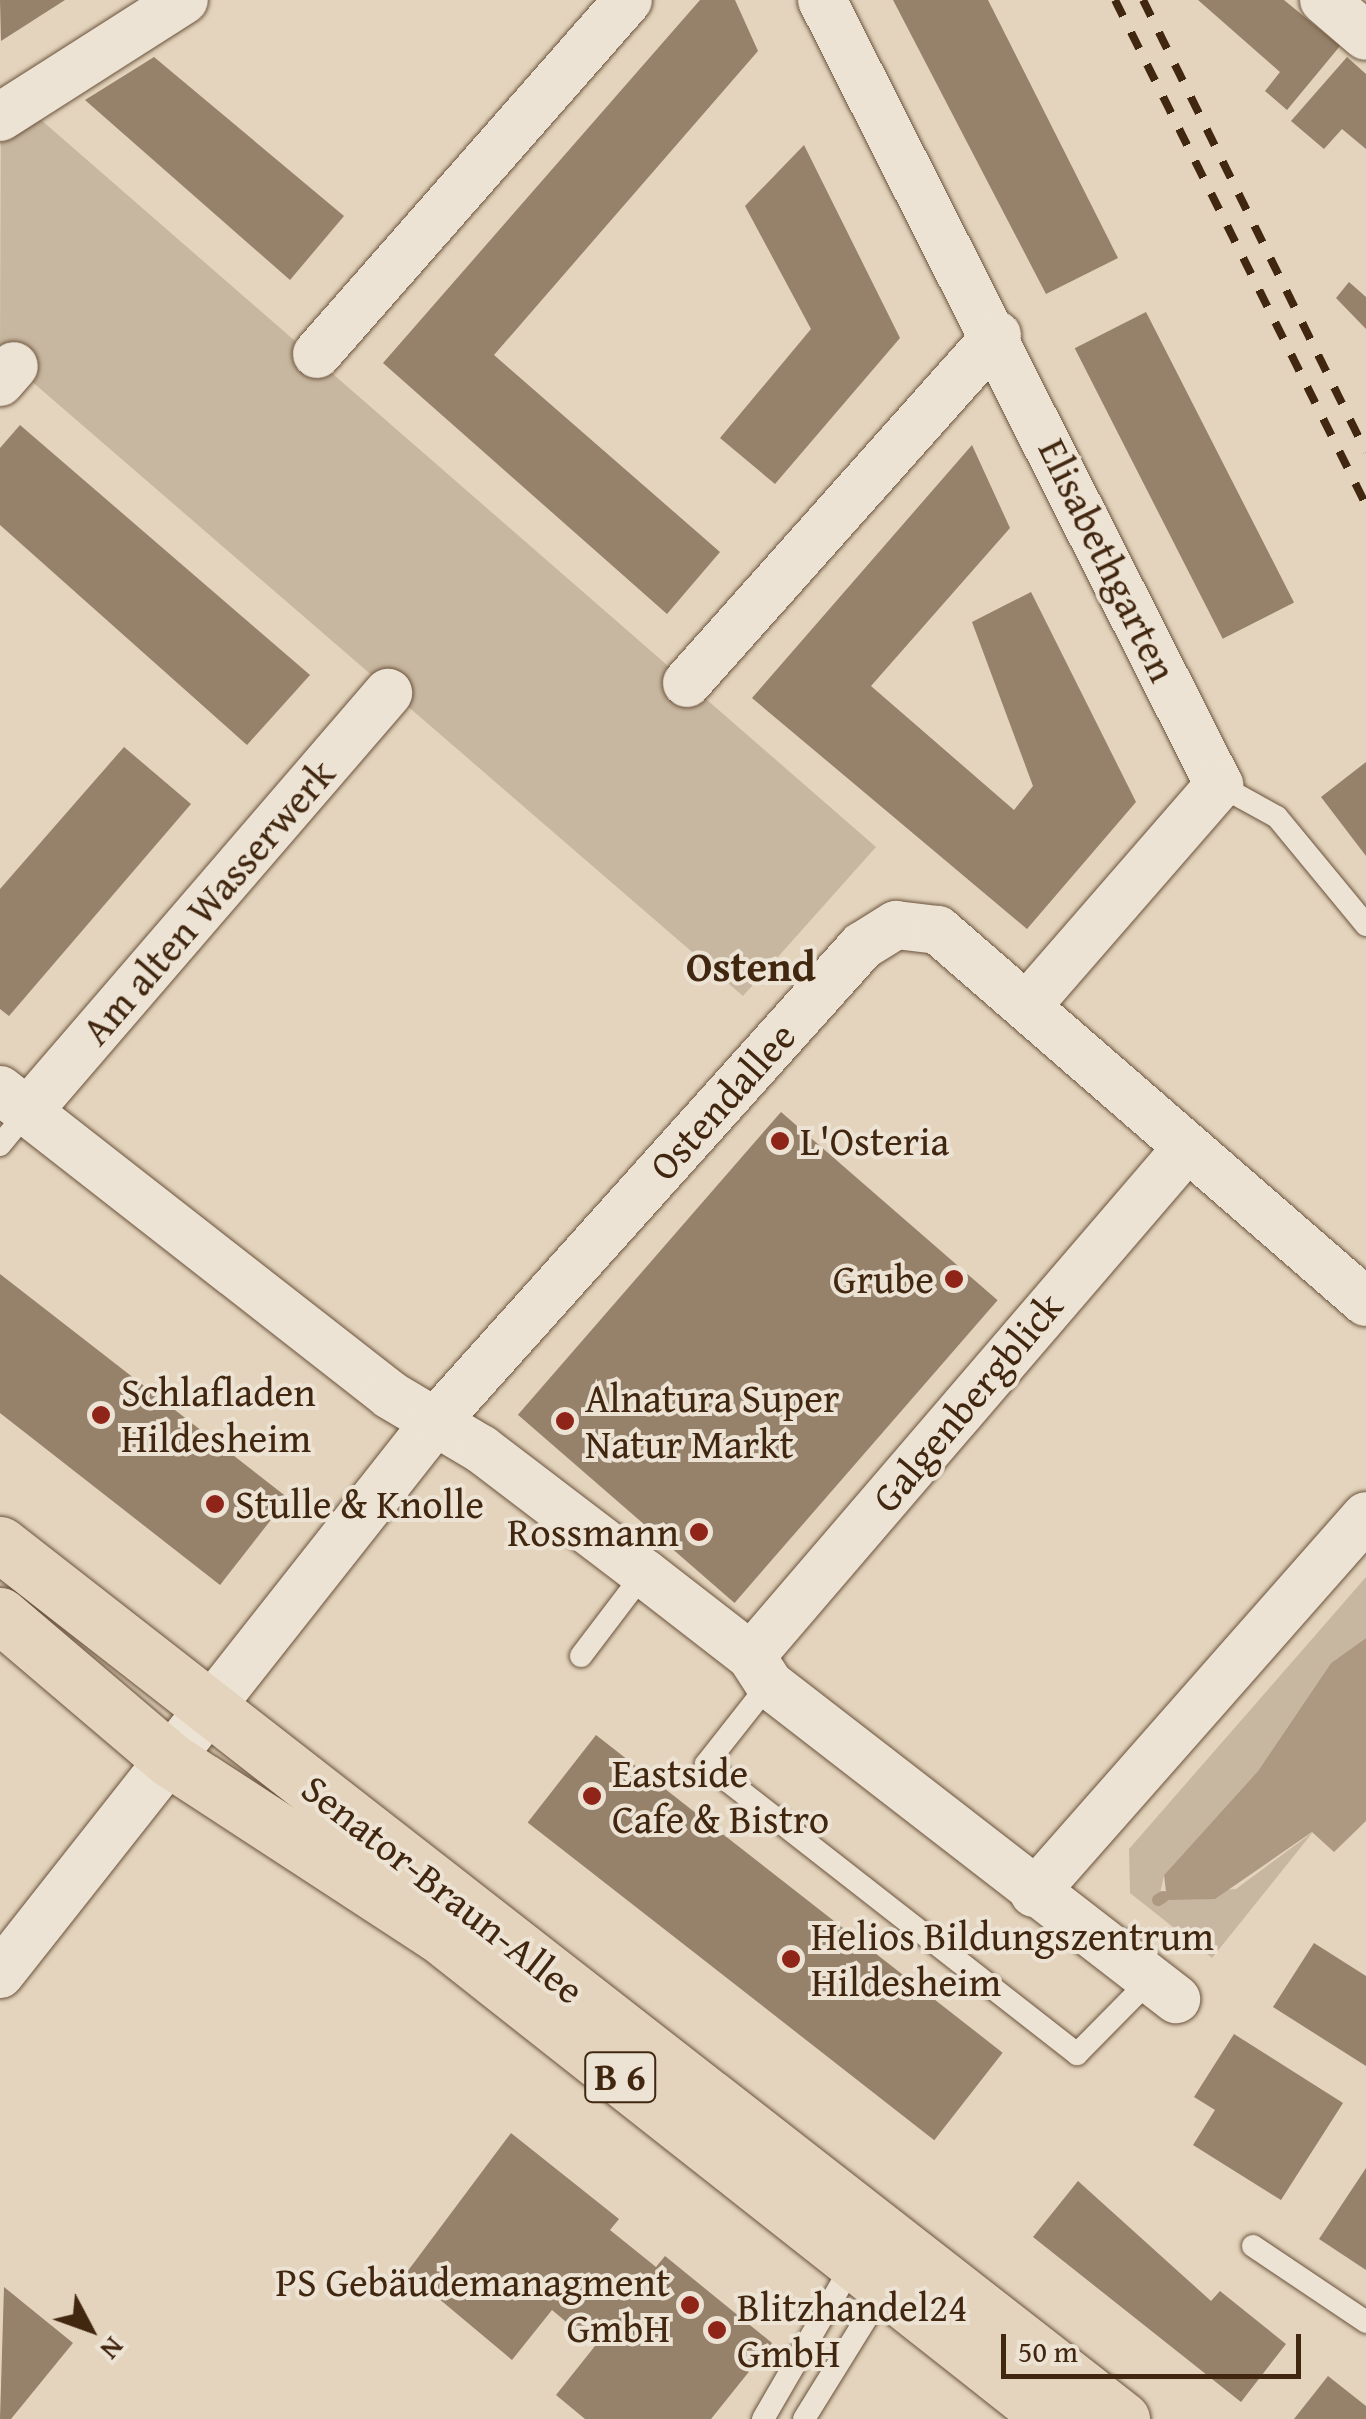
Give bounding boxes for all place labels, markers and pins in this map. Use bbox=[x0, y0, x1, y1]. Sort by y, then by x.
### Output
place label: L'Osteria bbox=[800, 1117, 949, 1165]
marker: L'Osteria bbox=[769, 1130, 791, 1152]
place label: Grube bbox=[833, 1255, 934, 1303]
marker: Grube bbox=[943, 1268, 965, 1290]
place label: Schlafladen Hildesheim bbox=[121, 1368, 316, 1462]
place label: Alnatura Super Natur Markt bbox=[585, 1374, 839, 1468]
marker: Schlafladen Hildesheim bbox=[90, 1404, 112, 1426]
marker: Alnatura Super Natur Markt bbox=[554, 1410, 576, 1432]
place label: Stulle & Knolle bbox=[235, 1480, 484, 1528]
marker: Stulle & Knolle bbox=[204, 1493, 226, 1515]
place label: Rossmann bbox=[507, 1508, 679, 1556]
marker: Rossmann bbox=[688, 1521, 710, 1543]
place label: Eastside Cafe & Bistro bbox=[612, 1749, 829, 1843]
marker: Eastside Cafe & Bistro bbox=[581, 1785, 603, 1807]
place label: Helios Bildungszentrum Hildesheim bbox=[811, 1912, 1214, 2006]
marker: Helios Bildungszentrum Hildesheim bbox=[780, 1948, 802, 1970]
place label: PS Gebäudemanagment GmbH bbox=[276, 2258, 670, 2352]
place label: Blitzhandel24 GmbH bbox=[737, 2283, 967, 2377]
marker: PS Gebäudemanagment GmbH bbox=[679, 2294, 701, 2316]
marker: Blitzhandel24 GmbH bbox=[706, 2319, 728, 2341]

